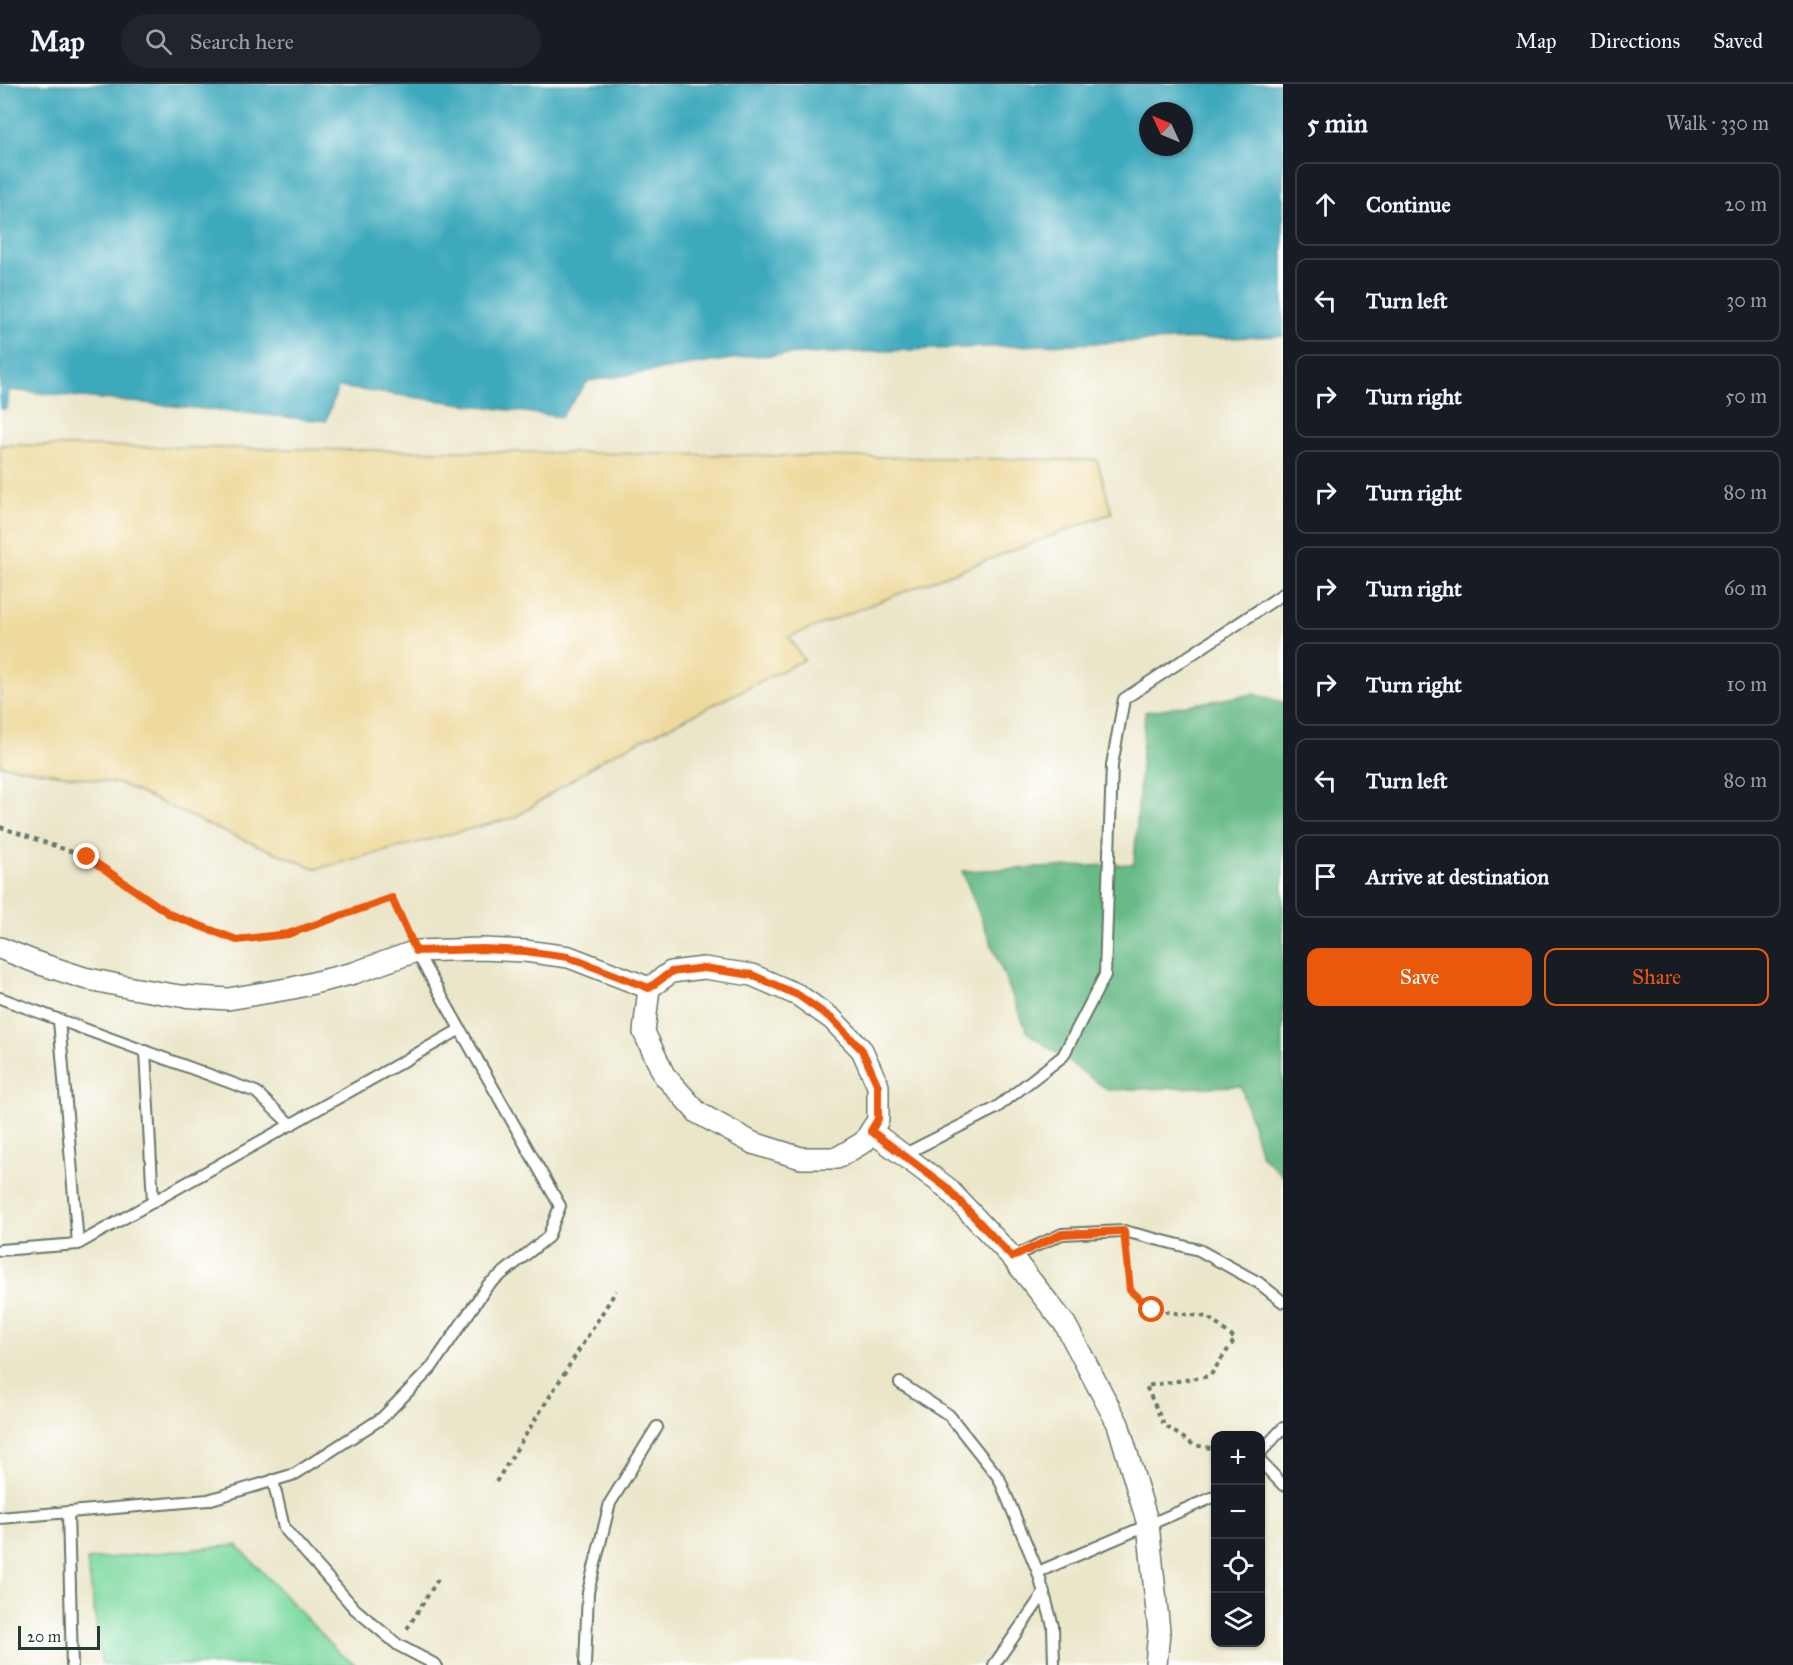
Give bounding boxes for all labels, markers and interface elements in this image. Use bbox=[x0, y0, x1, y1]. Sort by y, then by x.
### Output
search box bbox=[121, 14, 541, 68]
text: Map bbox=[30, 24, 85, 59]
icon: search bbox=[142, 25, 175, 58]
text: Search here bbox=[190, 28, 294, 55]
text: Map bbox=[1516, 28, 1557, 54]
text: Directions bbox=[1590, 28, 1680, 54]
text: Saved bbox=[1713, 28, 1763, 54]
north arrow bbox=[1139, 102, 1193, 156]
text: 5 min bbox=[1307, 107, 1368, 139]
text: Walk · 330 m bbox=[1666, 111, 1769, 135]
icon: ahead bbox=[1309, 188, 1342, 221]
text: Continue bbox=[1366, 191, 1451, 218]
text: 20 m bbox=[1724, 192, 1767, 216]
icon: left bbox=[1309, 284, 1342, 317]
text: Turn left bbox=[1366, 287, 1448, 314]
text: 30 m bbox=[1726, 288, 1767, 312]
icon: right bbox=[1309, 380, 1342, 413]
text: Turn right bbox=[1366, 383, 1462, 410]
text: 50 m bbox=[1725, 384, 1767, 408]
icon: right bbox=[1309, 476, 1342, 509]
text: Turn right bbox=[1366, 479, 1462, 506]
text: 80 m bbox=[1724, 480, 1767, 504]
icon: right bbox=[1309, 572, 1342, 605]
text: Turn right bbox=[1366, 575, 1462, 602]
text: 60 m bbox=[1724, 576, 1767, 600]
icon: right bbox=[1309, 668, 1342, 701]
text: Turn right bbox=[1366, 671, 1462, 698]
text: 10 m bbox=[1726, 672, 1767, 696]
icon: left bbox=[1309, 764, 1342, 797]
text: Turn left bbox=[1366, 767, 1448, 794]
text: 80 m bbox=[1724, 768, 1767, 792]
route end bbox=[73, 843, 99, 869]
icon: arrive bbox=[1309, 860, 1342, 893]
text: Arrive at destination bbox=[1366, 863, 1549, 890]
button: Save bbox=[1307, 948, 1532, 1006]
button: Share bbox=[1544, 948, 1769, 1006]
route start bbox=[1138, 1296, 1164, 1322]
map controls bbox=[1211, 1431, 1265, 1647]
button: + bbox=[1211, 1431, 1265, 1485]
button: − bbox=[1211, 1485, 1265, 1539]
button: locate bbox=[1211, 1539, 1265, 1593]
button: layers bbox=[1211, 1593, 1265, 1647]
scale bar bbox=[18, 1623, 100, 1650]
text: 20 m bbox=[27, 1627, 61, 1646]

